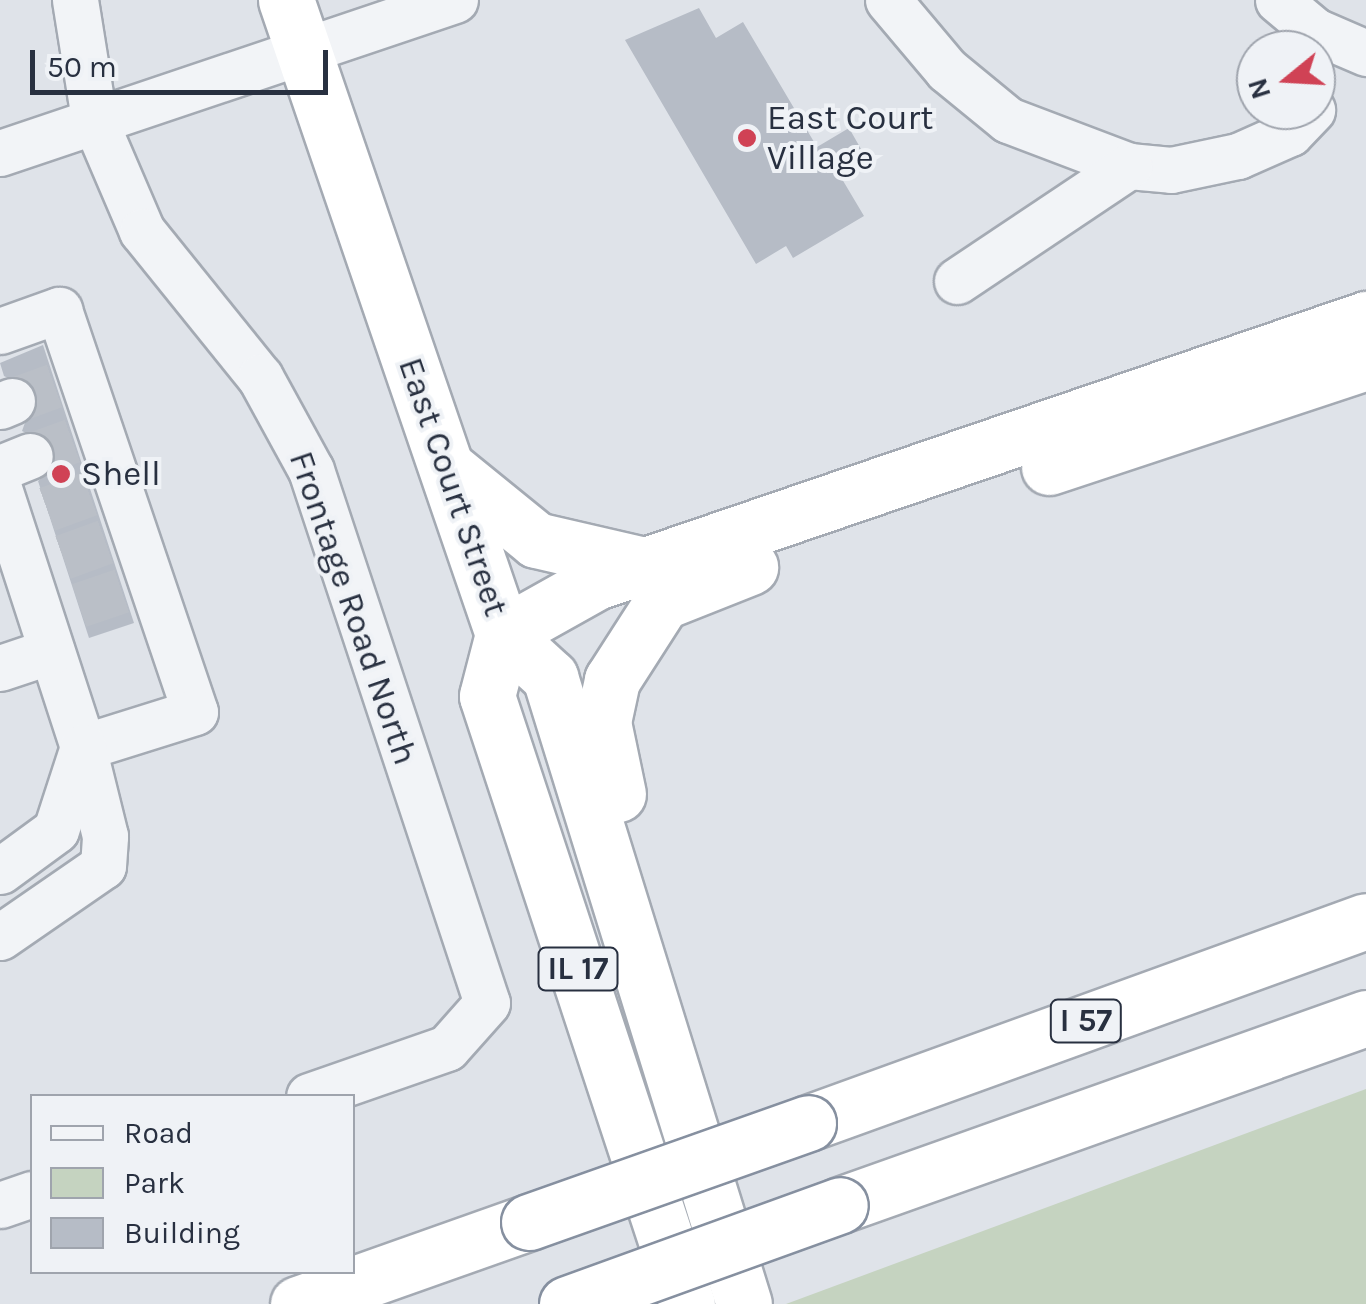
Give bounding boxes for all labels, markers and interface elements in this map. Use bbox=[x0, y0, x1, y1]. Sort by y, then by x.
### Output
scale bar bbox=[35, 30, 332, 92]
north arrow bbox=[1236, 30, 1336, 130]
text: 50 m bbox=[47, 49, 117, 85]
text: N bbox=[1240, 74, 1278, 103]
place label: East Court Village bbox=[767, 97, 933, 179]
marker: East Court Village bbox=[736, 127, 758, 149]
street label: East Court Street bbox=[389, 352, 517, 622]
street label: Frontage Road North bbox=[280, 446, 426, 770]
place label: Shell bbox=[81, 453, 161, 495]
marker: Shell bbox=[50, 463, 72, 485]
road number: IL 17 bbox=[536, 942, 620, 996]
road number: I 57 bbox=[1048, 994, 1124, 1048]
legend bbox=[30, 1094, 355, 1274]
text: Road bbox=[124, 1115, 193, 1151]
text: Park bbox=[124, 1165, 185, 1201]
text: Building bbox=[124, 1215, 240, 1251]

